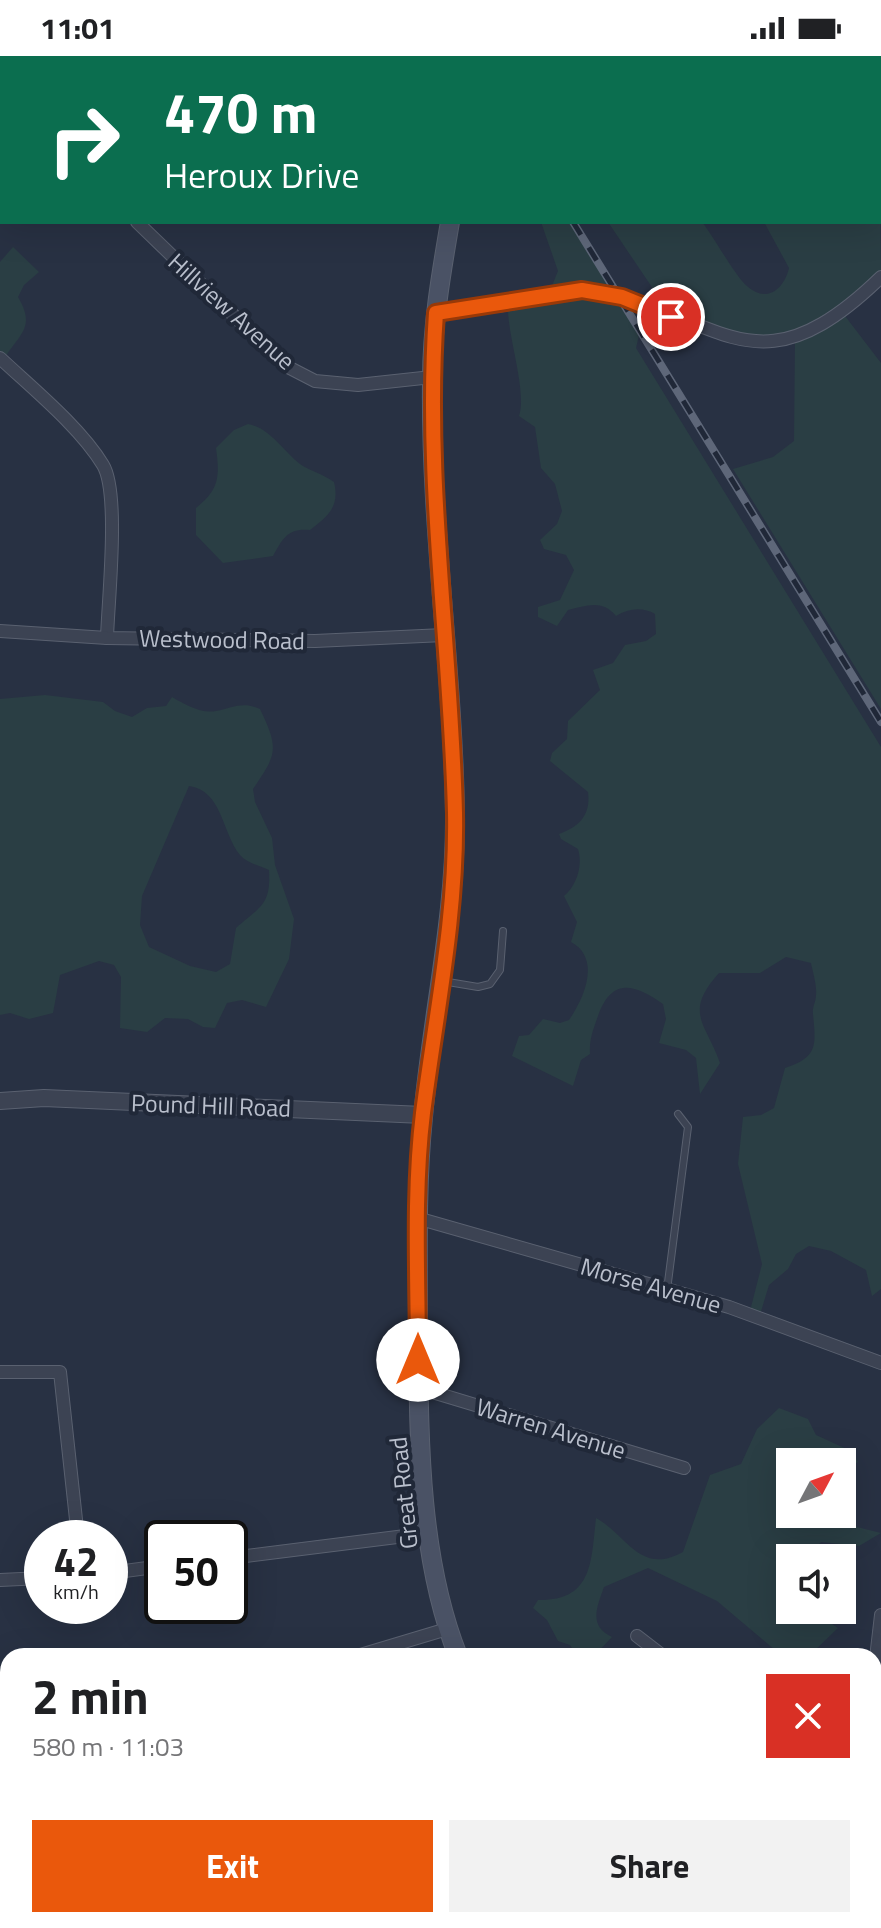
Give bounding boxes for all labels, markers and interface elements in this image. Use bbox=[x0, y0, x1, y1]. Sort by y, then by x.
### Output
text: 11:01 bbox=[40, 5, 115, 51]
text: 470 m bbox=[164, 70, 317, 155]
icon: right bbox=[32, 88, 136, 192]
text: Heroux Drive bbox=[164, 147, 359, 202]
street label: Hillview Avenue bbox=[161, 244, 303, 378]
pin bbox=[637, 283, 705, 351]
icon: arrive bbox=[649, 295, 693, 339]
street label: Westwood Road bbox=[139, 620, 305, 658]
street label: Pound Hill Road bbox=[130, 1084, 292, 1126]
street label: Morse Avenue bbox=[577, 1248, 725, 1322]
position arrow bbox=[376, 1318, 460, 1402]
street label: Warren Avenue bbox=[472, 1388, 630, 1468]
street label: Great Road bbox=[379, 1435, 427, 1551]
north arrow bbox=[776, 1448, 856, 1528]
map controls bbox=[776, 1448, 856, 1624]
speed limit sign: 50 bbox=[144, 1520, 248, 1624]
text: 42 bbox=[54, 1531, 98, 1592]
button: sound bbox=[776, 1544, 856, 1624]
text: km/h bbox=[53, 1576, 99, 1607]
text: 2 min bbox=[32, 1660, 149, 1733]
button: close bbox=[766, 1674, 850, 1758]
text: 580 m · 11:03 bbox=[32, 1727, 184, 1766]
button: Exit bbox=[32, 1820, 433, 1912]
button: Share bbox=[449, 1820, 850, 1912]

